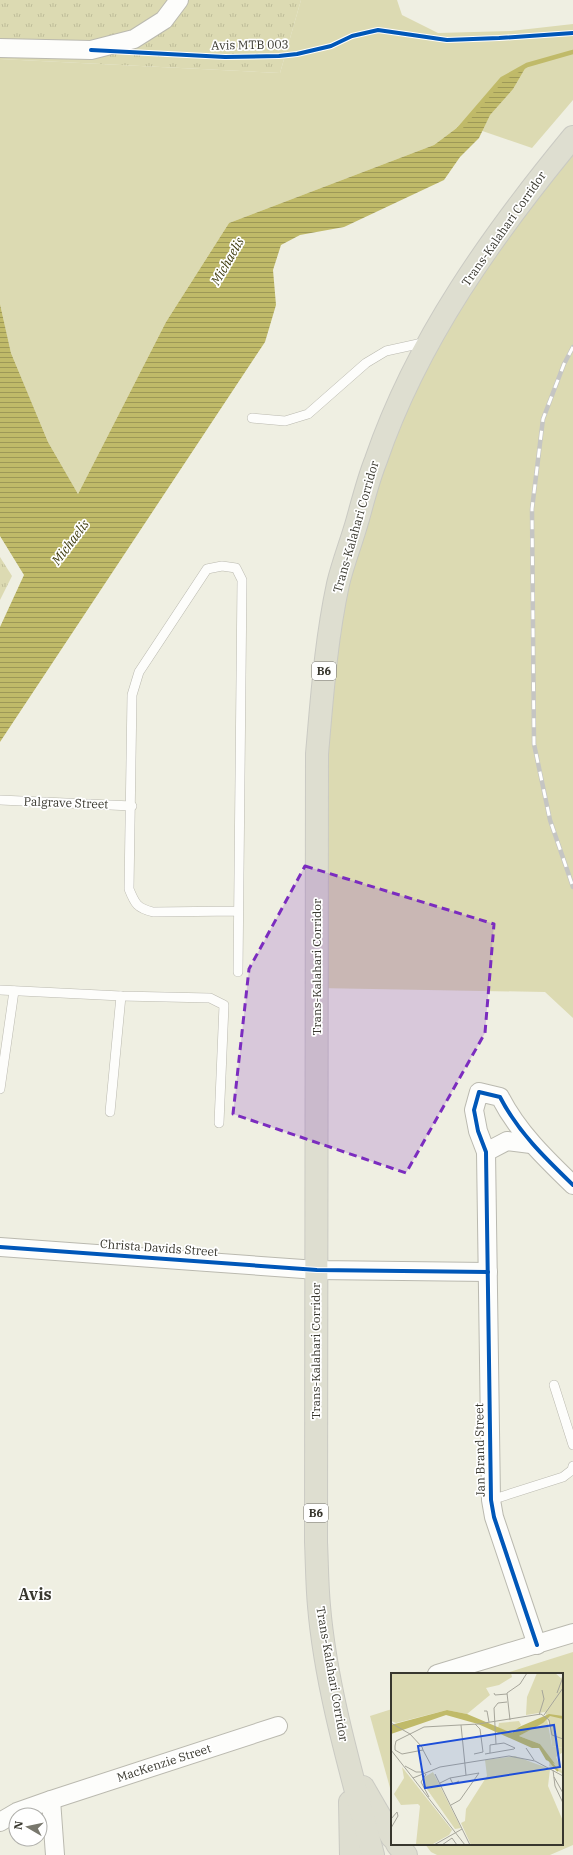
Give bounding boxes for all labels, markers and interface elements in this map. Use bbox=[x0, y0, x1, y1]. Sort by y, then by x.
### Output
street label: Avis MTB 003 bbox=[211, 36, 289, 53]
street label: Trans-Kalahari Corridor bbox=[458, 168, 549, 289]
water label: Michaelis bbox=[207, 234, 248, 289]
street label: Trans-Kalahari Corridor bbox=[329, 458, 382, 595]
water label: Michaelis bbox=[47, 516, 93, 569]
road number: B6 bbox=[312, 662, 336, 680]
street label: Palgrave Street bbox=[23, 794, 109, 811]
street label: Trans-Kalahari Corridor bbox=[309, 898, 324, 1035]
street label: Christa Davids Street bbox=[99, 1236, 219, 1259]
street label: Trans-Kalahari Corridor bbox=[308, 1282, 323, 1419]
street label: Jan Brand Street bbox=[471, 1403, 488, 1497]
road number: B6 bbox=[304, 1504, 328, 1522]
district label: Avis bbox=[18, 1584, 52, 1604]
street label: Trans-Kalahari Corridor bbox=[313, 1605, 352, 1743]
inset map bbox=[391, 1673, 563, 1845]
street label: MacKenzie Street bbox=[115, 1740, 213, 1785]
north arrow bbox=[8, 1807, 48, 1847]
text: N bbox=[11, 1820, 26, 1831]

